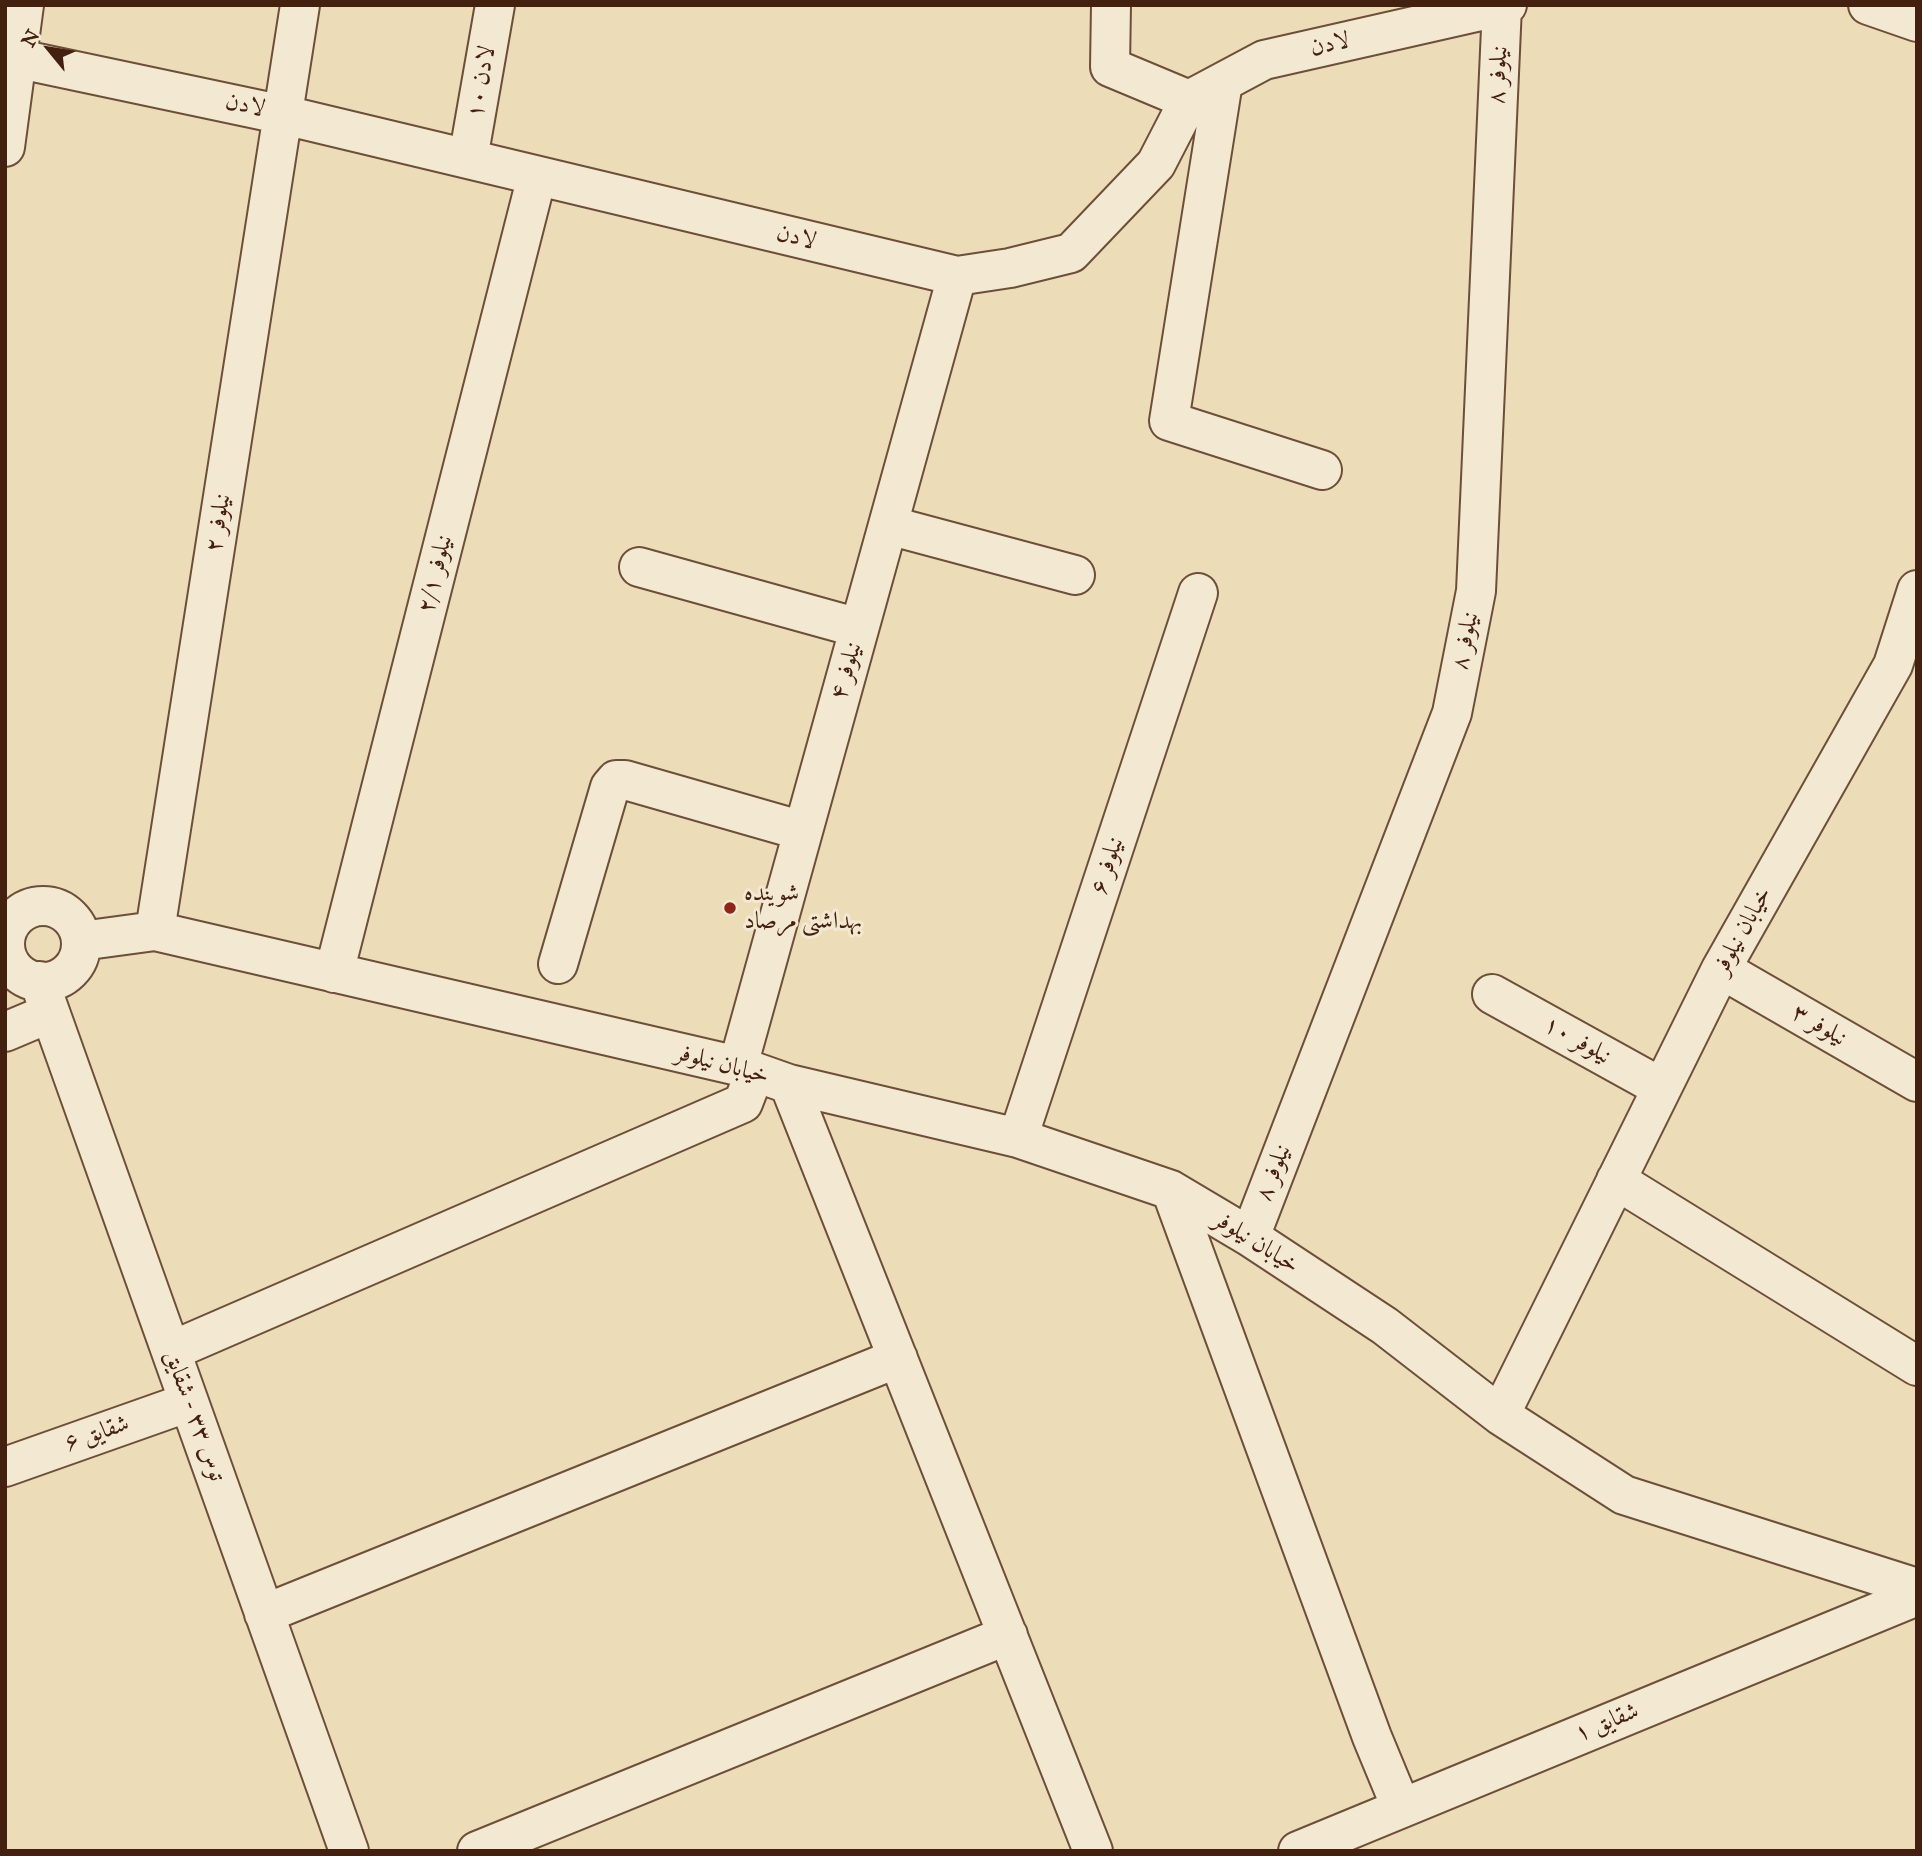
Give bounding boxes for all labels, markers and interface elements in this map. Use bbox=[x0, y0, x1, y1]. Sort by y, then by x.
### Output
north arrow bbox=[14, 14, 84, 84]
text: N bbox=[16, 26, 44, 51]
street label: لادن bbox=[1307, 26, 1353, 64]
street label: لادن ۱۰ bbox=[461, 43, 503, 121]
street label: نیلوفر ۸ bbox=[1483, 45, 1515, 105]
street label: لادن bbox=[222, 88, 268, 124]
street label: لادن bbox=[773, 219, 819, 257]
street label: نیلوفر ۲ bbox=[200, 492, 238, 554]
street label: نیلوفر ۲/۱ bbox=[412, 532, 460, 616]
street label: نیلوفر ۸ bbox=[1446, 609, 1486, 673]
street label: نیلوفر ۴ bbox=[825, 639, 869, 703]
street label: نیلوفر ۶ bbox=[1085, 834, 1131, 898]
place label: شوینده بهداشتی مرصاد bbox=[744, 880, 862, 936]
street label: خیابان نیلوفر bbox=[1707, 882, 1779, 980]
marker: شوینده بهداشتی مرصاد bbox=[722, 900, 738, 916]
street label: نیلوفر ۳ bbox=[1786, 999, 1852, 1053]
street label: نیلوفر ۱۰ bbox=[1538, 1011, 1616, 1071]
street label: خیابان نیلوفر bbox=[672, 1039, 772, 1091]
street label: نیلوفر ۸ bbox=[1250, 1140, 1298, 1206]
street label: خیابان نیلوفر bbox=[1208, 1205, 1304, 1281]
street label: توس ۳۳ - شقایق bbox=[157, 1347, 231, 1485]
street label: شقایق ۶ bbox=[61, 1410, 133, 1458]
street label: شقایق ۱ bbox=[1571, 1697, 1643, 1749]

